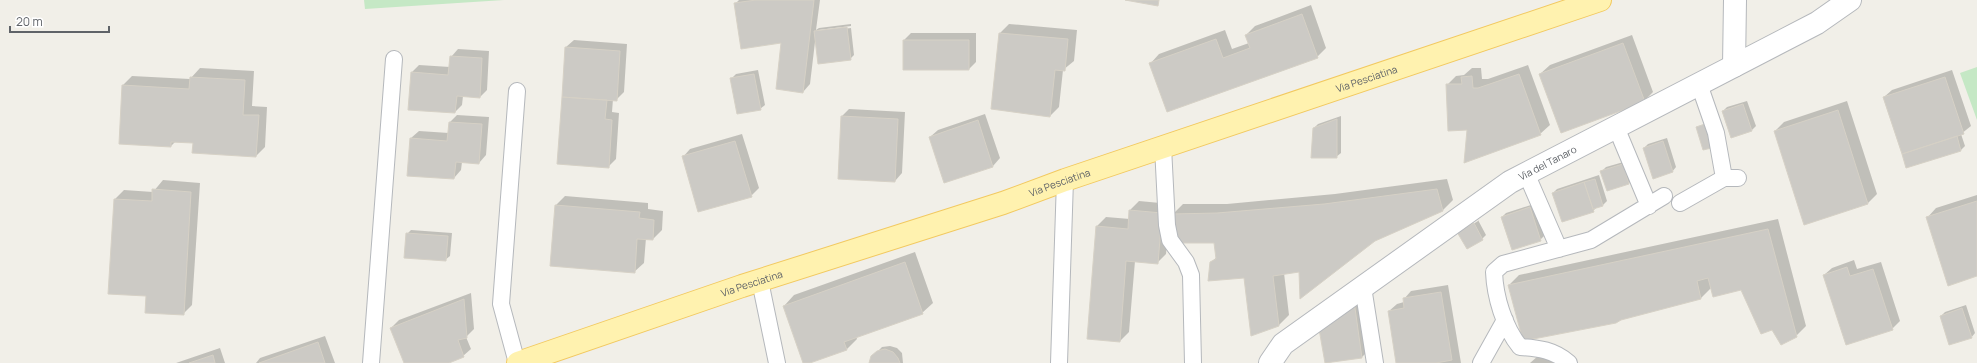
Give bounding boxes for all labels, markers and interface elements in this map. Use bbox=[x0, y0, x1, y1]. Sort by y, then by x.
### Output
scale bar bbox=[10, 8, 109, 34]
text: 20 m bbox=[16, 13, 43, 30]
street label: Via Pesciatina bbox=[1334, 62, 1399, 95]
street label: Via del Tanaro bbox=[1516, 142, 1579, 184]
street label: Via Pesciatina bbox=[1027, 165, 1092, 200]
street label: Via Pesciatina bbox=[719, 267, 784, 300]

